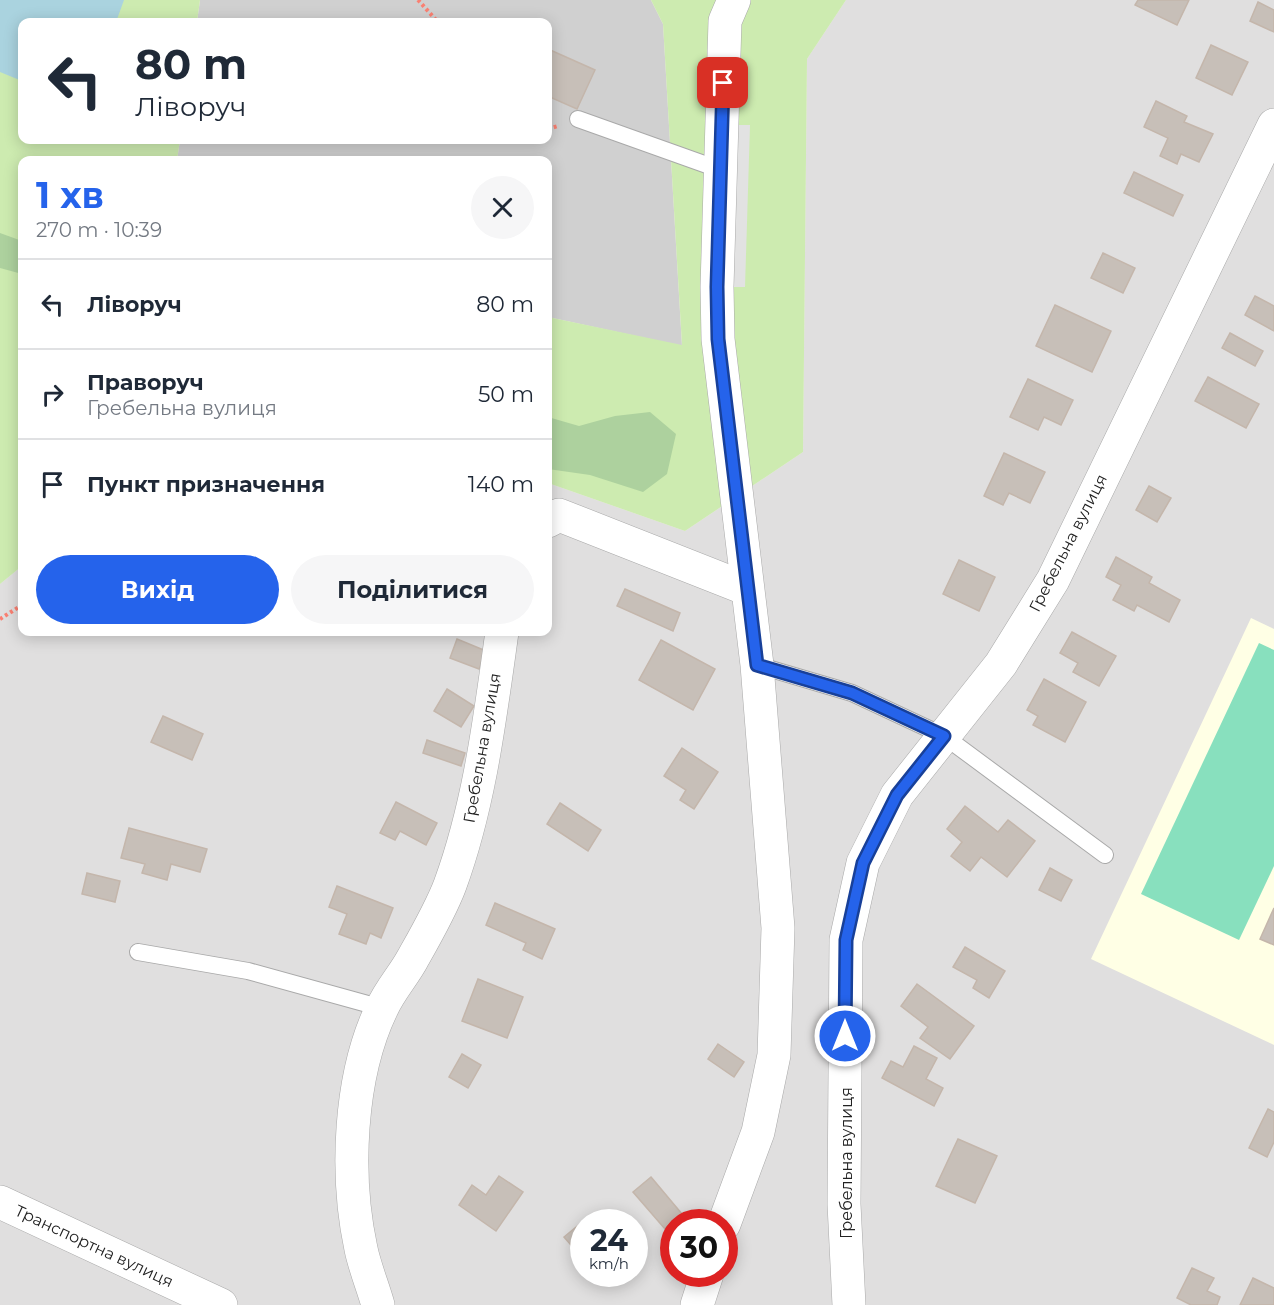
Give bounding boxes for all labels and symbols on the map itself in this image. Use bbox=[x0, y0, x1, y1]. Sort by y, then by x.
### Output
pin bbox=[697, 57, 748, 108]
street label: Гребельна вулиця bbox=[1025, 471, 1111, 615]
street label: Гребельна вулиця bbox=[459, 672, 505, 824]
position arrow bbox=[813, 1004, 877, 1068]
street label: Гребельна вулиця bbox=[837, 1087, 856, 1239]
street label: Транспортна вулиця bbox=[12, 1201, 176, 1291]
speed limit sign: 30 bbox=[660, 1209, 738, 1287]

